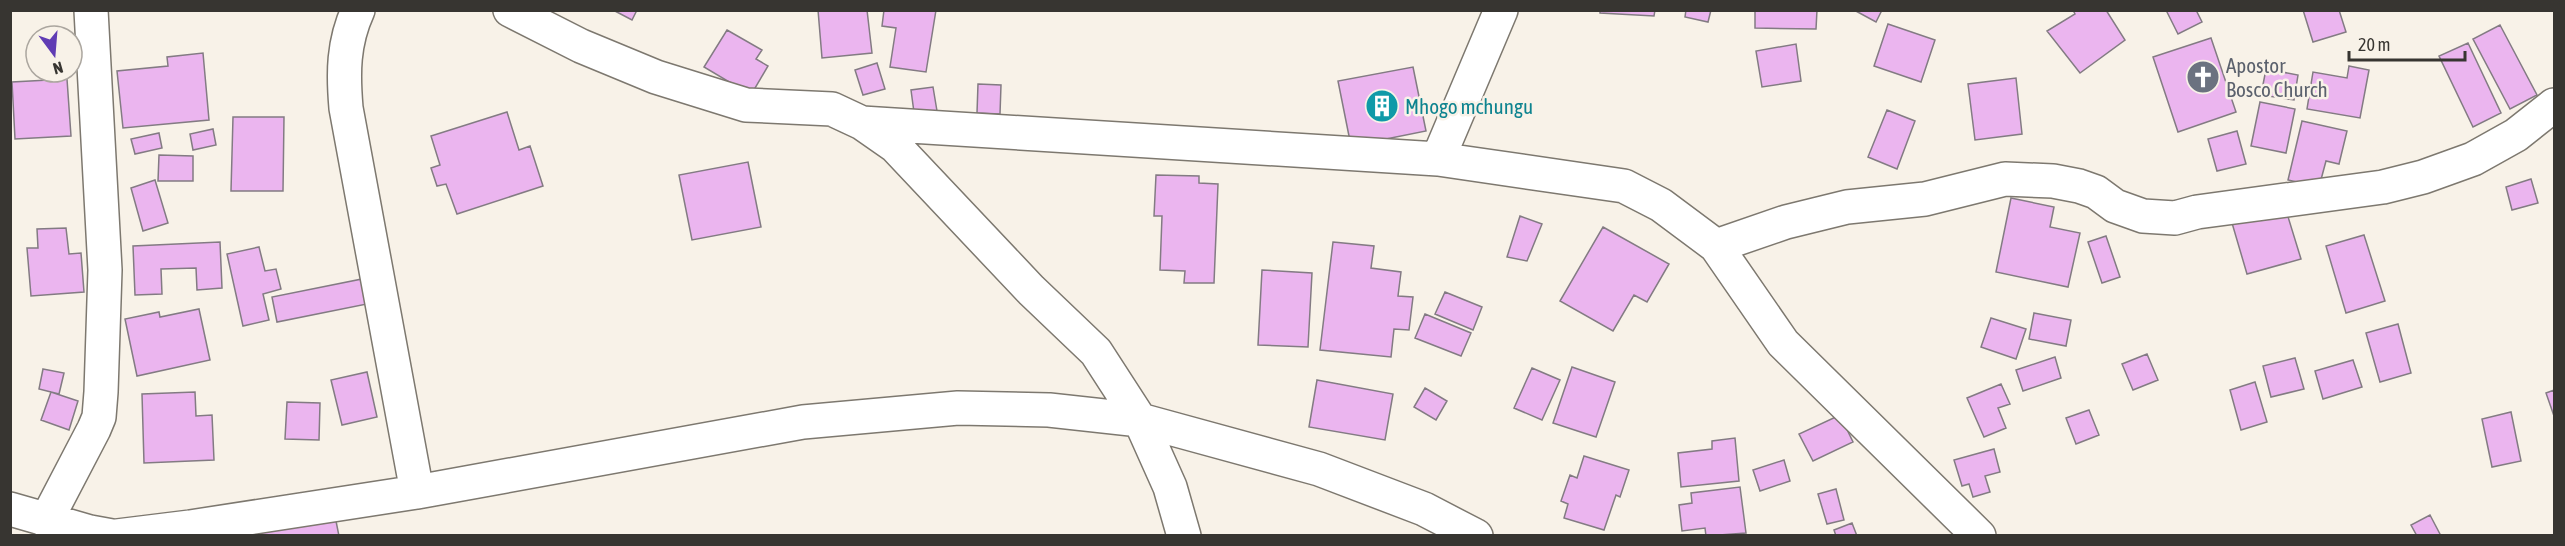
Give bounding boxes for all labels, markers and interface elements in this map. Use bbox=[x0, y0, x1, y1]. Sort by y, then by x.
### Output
north arrow bbox=[24, 24, 84, 84]
scale bar bbox=[2349, 24, 2464, 62]
text: 20 m bbox=[2358, 34, 2390, 55]
place label: Apostor Bosco Church bbox=[2226, 53, 2328, 101]
text: N bbox=[51, 58, 65, 78]
church icon: Apostor Bosco Church bbox=[2185, 59, 2221, 95]
building icon: Mhogo mchungu bbox=[1364, 88, 1400, 124]
place label: Mhogo mchungu bbox=[1405, 94, 1533, 118]

